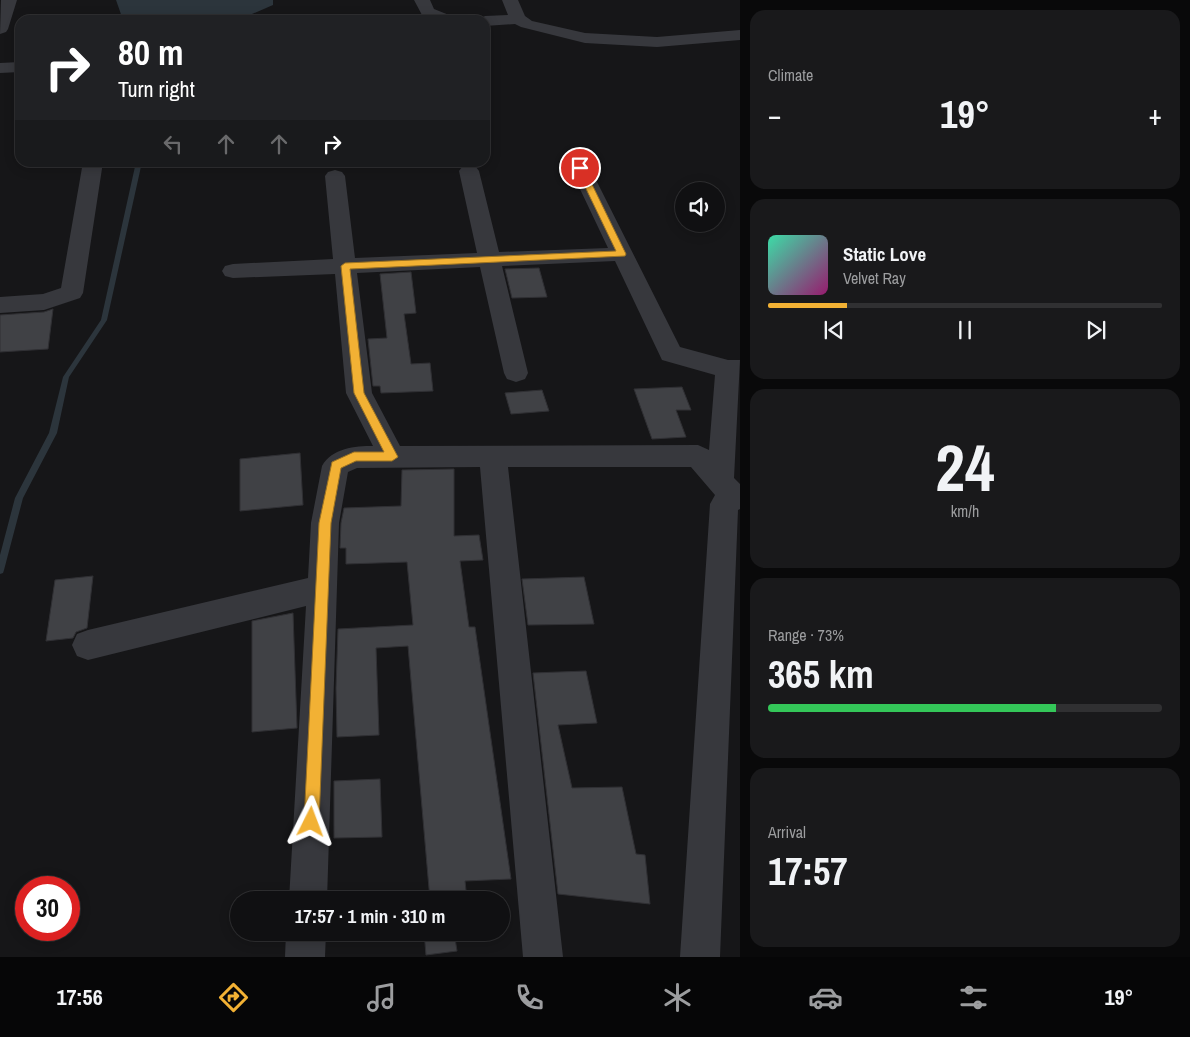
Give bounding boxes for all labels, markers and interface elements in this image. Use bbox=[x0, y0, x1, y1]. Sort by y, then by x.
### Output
text: 80 m bbox=[118, 29, 183, 76]
icon: right bbox=[35, 35, 100, 100]
text: Climate bbox=[768, 64, 813, 86]
text: Turn right bbox=[118, 74, 195, 104]
text: 19° bbox=[940, 89, 990, 140]
text: − bbox=[768, 96, 781, 134]
text: + bbox=[1149, 96, 1162, 134]
icon: left bbox=[159, 130, 187, 158]
icon: ahead bbox=[212, 130, 240, 158]
icon: ahead bbox=[265, 130, 293, 158]
icon: right bbox=[318, 130, 346, 158]
pin bbox=[559, 147, 601, 189]
icon: arrive bbox=[566, 154, 594, 182]
map controls bbox=[675, 182, 725, 232]
button: sound bbox=[675, 182, 725, 232]
text: Static Love bbox=[843, 241, 926, 267]
text: Velvet Ray bbox=[843, 267, 906, 289]
icon: previous bbox=[820, 316, 848, 344]
icon: pause bbox=[951, 316, 979, 344]
icon: next bbox=[1082, 316, 1110, 344]
text: 24 bbox=[935, 424, 995, 511]
text: km/h bbox=[951, 500, 979, 522]
text: Range · 73% bbox=[768, 624, 844, 646]
text: 365 km bbox=[768, 649, 874, 700]
position arrow bbox=[284, 795, 336, 847]
text: Arrival bbox=[768, 821, 806, 843]
text: 17:57 bbox=[768, 846, 848, 897]
speed limit sign: 30 bbox=[15, 876, 80, 941]
text: 17:57 · 1 min · 310 m bbox=[295, 903, 445, 929]
icon: directions bbox=[216, 980, 251, 1015]
icon: music bbox=[364, 980, 399, 1015]
icon: phone bbox=[512, 980, 547, 1015]
icon: climate bbox=[660, 980, 695, 1015]
icon: car bbox=[808, 980, 843, 1015]
icon: filters bbox=[956, 980, 991, 1015]
text: 17:56 bbox=[57, 982, 103, 1012]
text: 19° bbox=[1104, 982, 1133, 1012]

